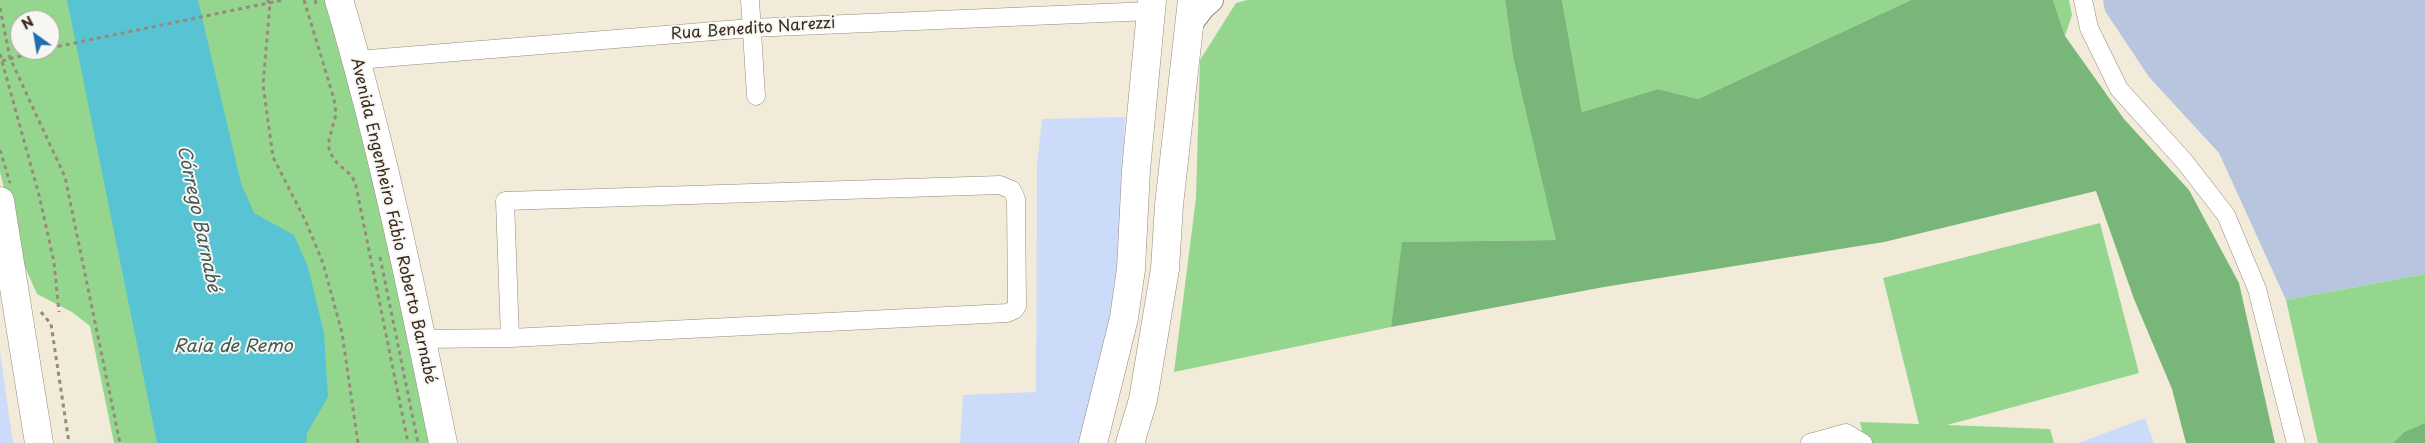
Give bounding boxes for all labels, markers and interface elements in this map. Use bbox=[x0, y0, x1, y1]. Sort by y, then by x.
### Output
north arrow bbox=[10, 10, 60, 60]
text: N bbox=[17, 11, 38, 35]
street label: Rua Benedito Narezzi bbox=[670, 14, 836, 44]
street label: Avenida Engenheiro Fábio Roberto Barnabé bbox=[346, 56, 440, 386]
water label: Córrego Barnabé bbox=[172, 144, 224, 294]
water label: Raia de Remo bbox=[173, 336, 293, 358]

